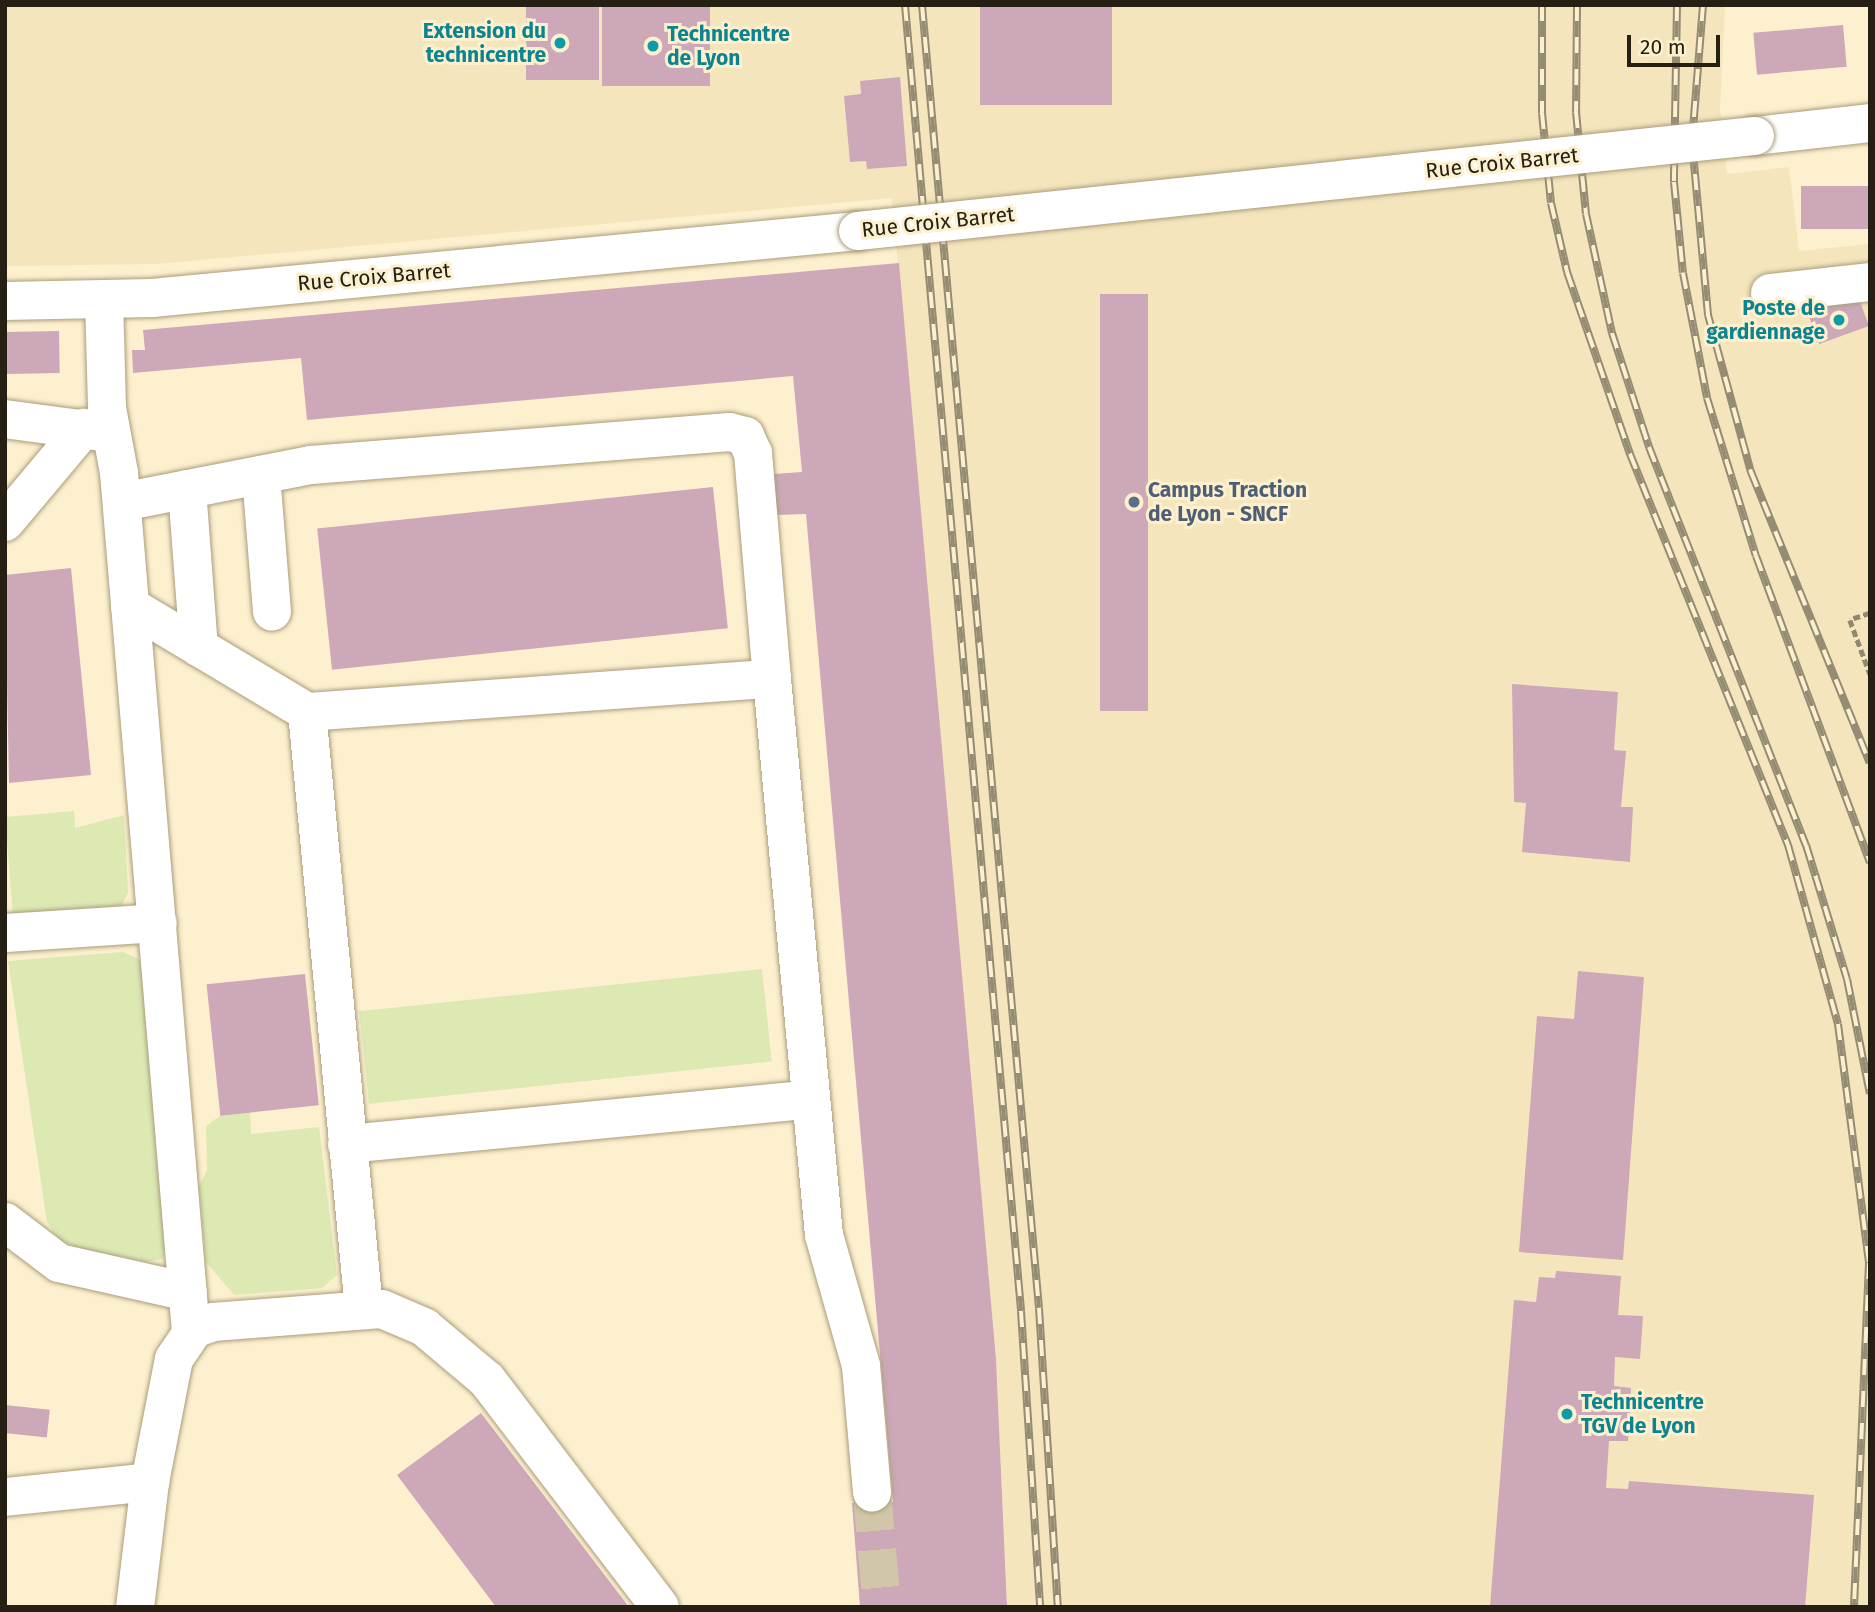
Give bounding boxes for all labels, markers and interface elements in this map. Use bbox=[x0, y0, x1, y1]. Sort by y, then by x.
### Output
place label: Extension du technicentre bbox=[423, 18, 546, 68]
place label: Technicentre de Lyon bbox=[667, 21, 790, 71]
scale bar bbox=[1630, 21, 1723, 65]
text: 20 m bbox=[1640, 34, 1686, 60]
marker: Extension du technicentre bbox=[552, 35, 568, 51]
marker: Technicentre de Lyon bbox=[645, 38, 661, 54]
street label: Rue Croix Barret bbox=[1424, 142, 1580, 184]
street label: Rue Croix Barret bbox=[860, 201, 1016, 243]
street label: Rue Croix Barret bbox=[296, 258, 452, 296]
place label: Poste de gardiennage bbox=[1706, 295, 1825, 345]
marker: Poste de gardiennage bbox=[1831, 312, 1847, 328]
place label: Campus Traction de Lyon - SNCF bbox=[1148, 477, 1307, 527]
marker: Campus Traction de Lyon - SNCF bbox=[1126, 494, 1142, 510]
place label: Technicentre TGV de Lyon bbox=[1581, 1389, 1704, 1439]
marker: Technicentre TGV de Lyon bbox=[1559, 1406, 1575, 1422]

